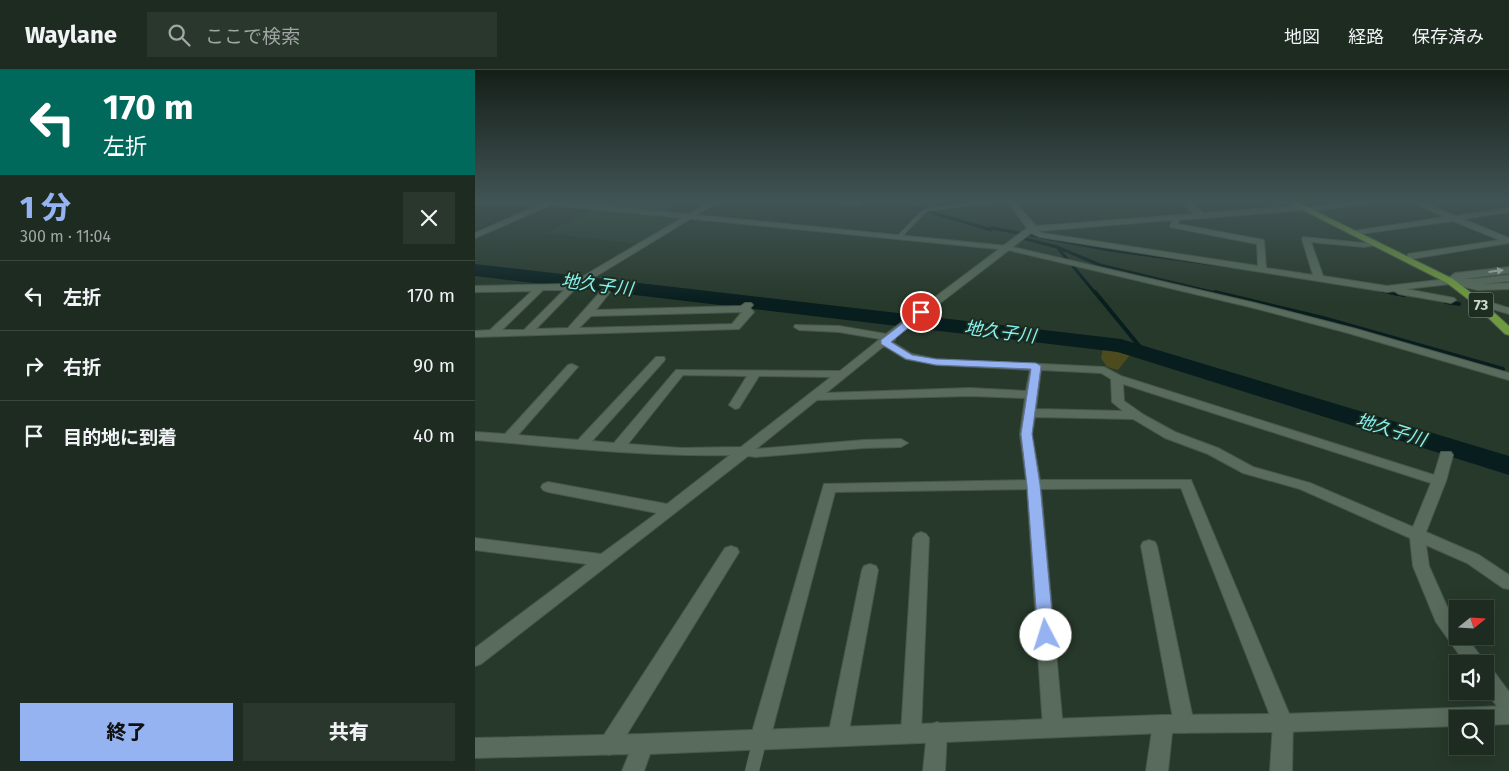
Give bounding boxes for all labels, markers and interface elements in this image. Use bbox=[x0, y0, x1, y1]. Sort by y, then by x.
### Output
search box bbox=[147, 12, 497, 57]
text: Waylane bbox=[25, 21, 117, 49]
icon: search bbox=[165, 21, 193, 49]
text: ここで検索 bbox=[205, 25, 300, 48]
text: 地図 bbox=[1284, 26, 1320, 48]
text: 経路 bbox=[1348, 26, 1384, 48]
text: 保存済み bbox=[1412, 26, 1484, 48]
text: 170 m bbox=[103, 86, 194, 128]
icon: left bbox=[20, 90, 85, 155]
text: 左折 bbox=[103, 133, 147, 160]
text: 1 分 bbox=[20, 190, 71, 226]
button: close bbox=[403, 192, 455, 244]
text: 300 m · 11:04 bbox=[20, 227, 111, 246]
one-way arrow bbox=[1488, 267, 1504, 275]
water label: 地久子川 bbox=[560, 270, 636, 301]
icon: left bbox=[20, 282, 48, 310]
text: 170 m bbox=[407, 284, 455, 307]
text: 左折 bbox=[63, 286, 101, 309]
pin bbox=[900, 291, 942, 333]
road number: 73 bbox=[1469, 292, 1493, 318]
icon: arrive bbox=[907, 298, 935, 326]
water label: 地久子川 bbox=[963, 317, 1039, 348]
icon: right bbox=[20, 352, 48, 380]
text: 90 m bbox=[413, 354, 455, 377]
text: 右折 bbox=[63, 356, 101, 379]
water label: 地久子川 bbox=[1353, 409, 1431, 452]
icon: arrive bbox=[20, 422, 48, 450]
text: 40 m bbox=[413, 424, 455, 447]
text: 目的地に到着 bbox=[63, 426, 177, 449]
north arrow bbox=[1449, 600, 1494, 645]
map controls bbox=[1449, 600, 1494, 755]
position arrow bbox=[1019, 608, 1071, 660]
button: sound bbox=[1449, 655, 1494, 700]
button: 終了 bbox=[20, 703, 233, 761]
button: 共有 bbox=[243, 703, 455, 761]
button: search bbox=[1449, 710, 1494, 755]

